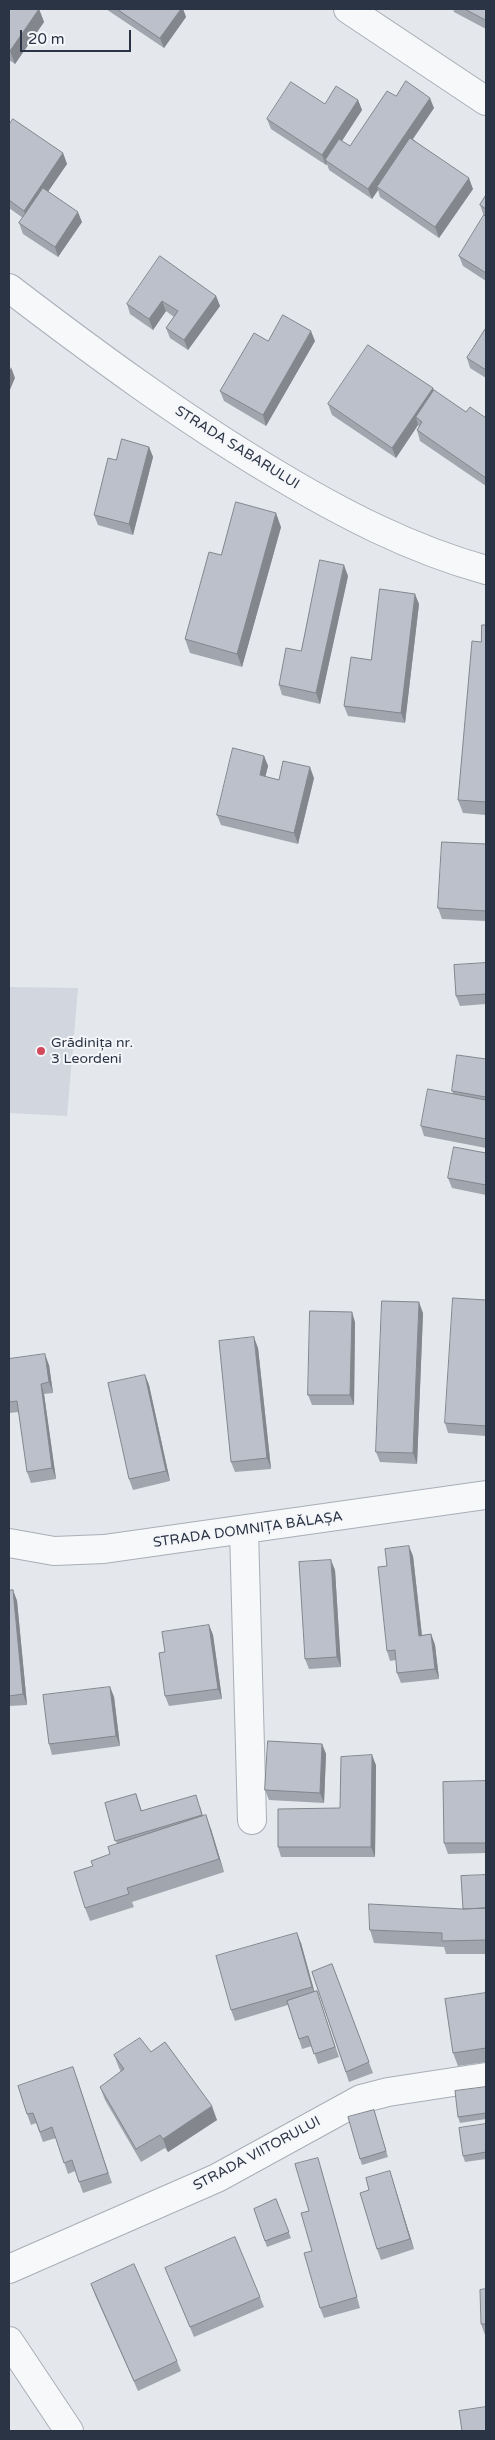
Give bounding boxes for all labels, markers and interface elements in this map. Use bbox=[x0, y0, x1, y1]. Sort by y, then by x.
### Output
scale bar bbox=[22, 20, 134, 52]
text: 20 m bbox=[28, 30, 65, 48]
street label: STRADA SABARULUI bbox=[172, 403, 302, 493]
place label: Grădinița nr. 3 Leordeni bbox=[51, 1035, 133, 1068]
marker: Grădinița nr. 3 Leordeni bbox=[35, 1045, 47, 1057]
street label: STRADA DOMNIȚA BĂLAȘA bbox=[152, 1508, 344, 1552]
street label: STRADA VIITORULUI bbox=[191, 2113, 323, 2195]

